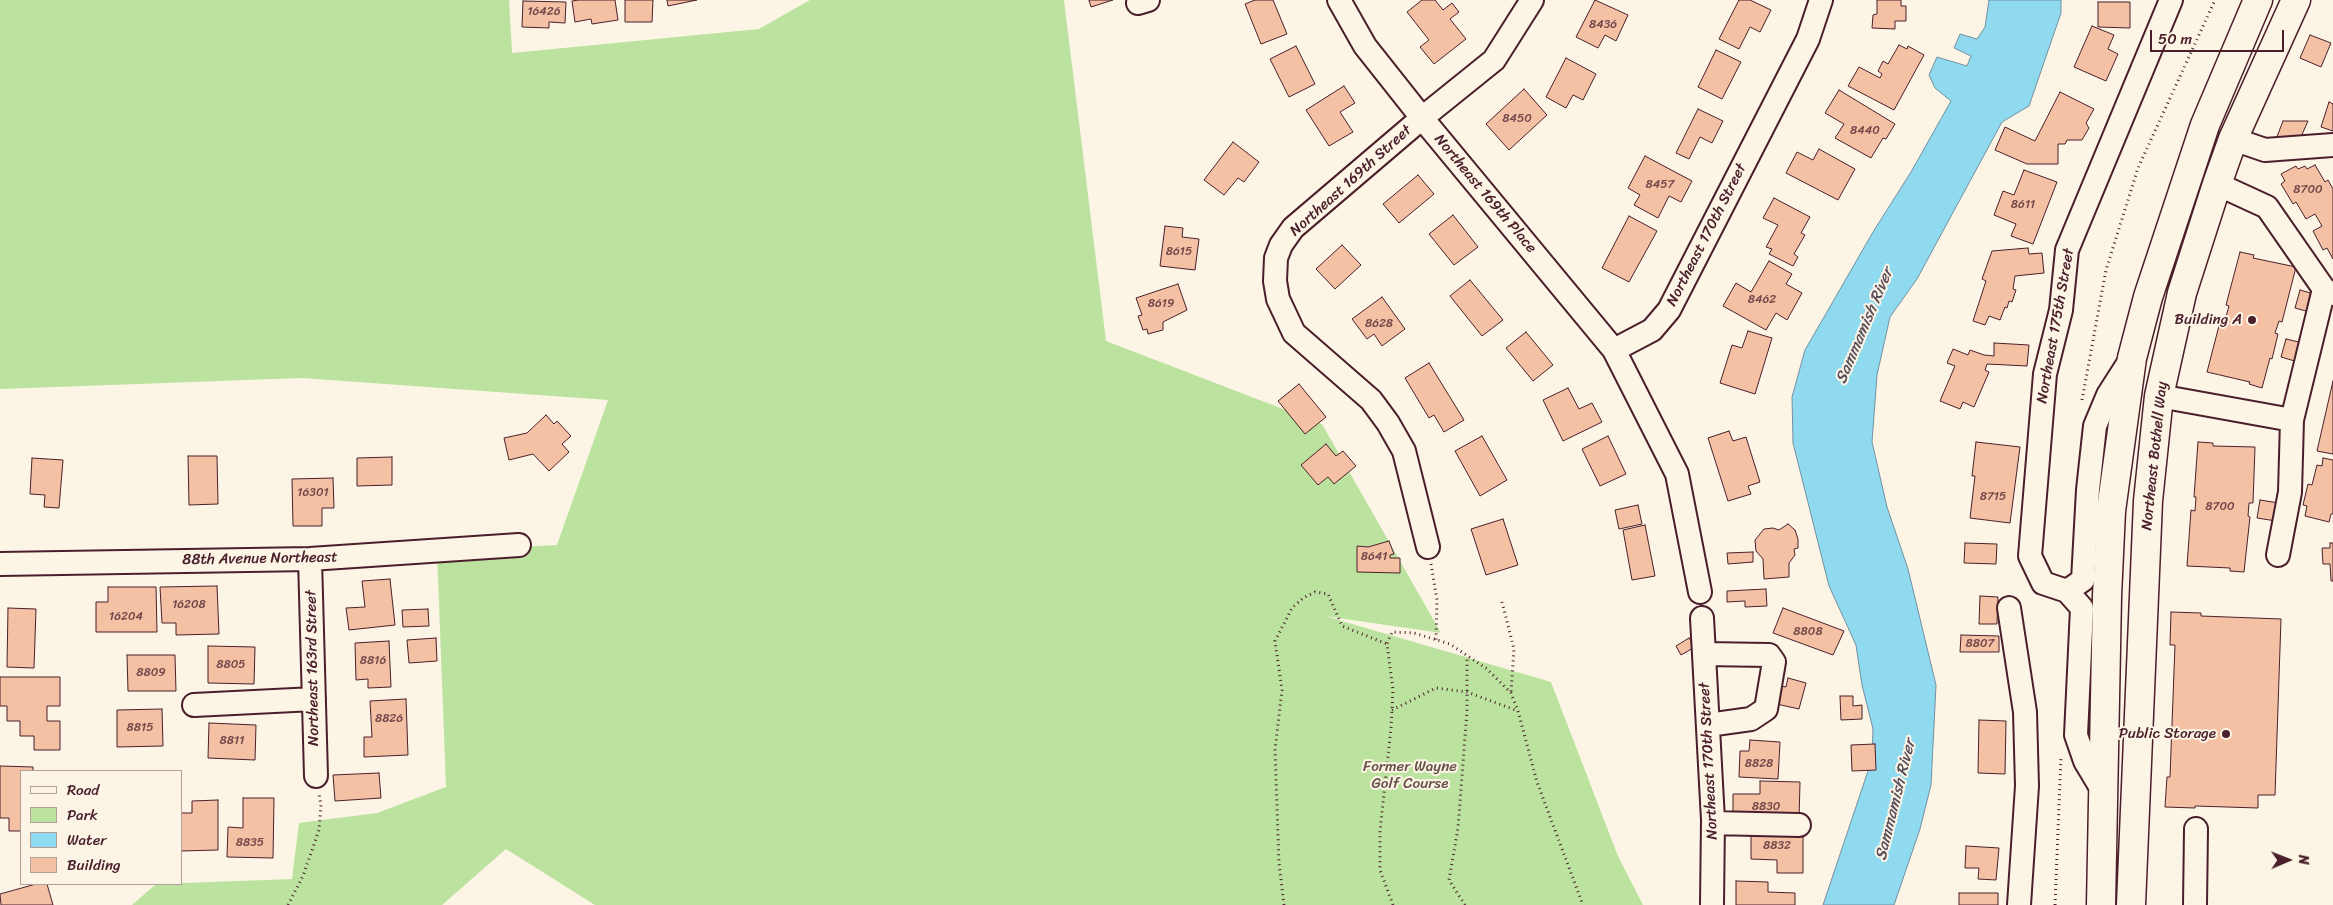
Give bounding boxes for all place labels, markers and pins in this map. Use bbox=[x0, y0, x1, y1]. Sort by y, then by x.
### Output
place label: Building A bbox=[2175, 311, 2242, 329]
marker: Building A bbox=[2246, 314, 2258, 326]
place label: Public Storage bbox=[2119, 725, 2216, 743]
marker: Public Storage bbox=[2220, 728, 2232, 740]

